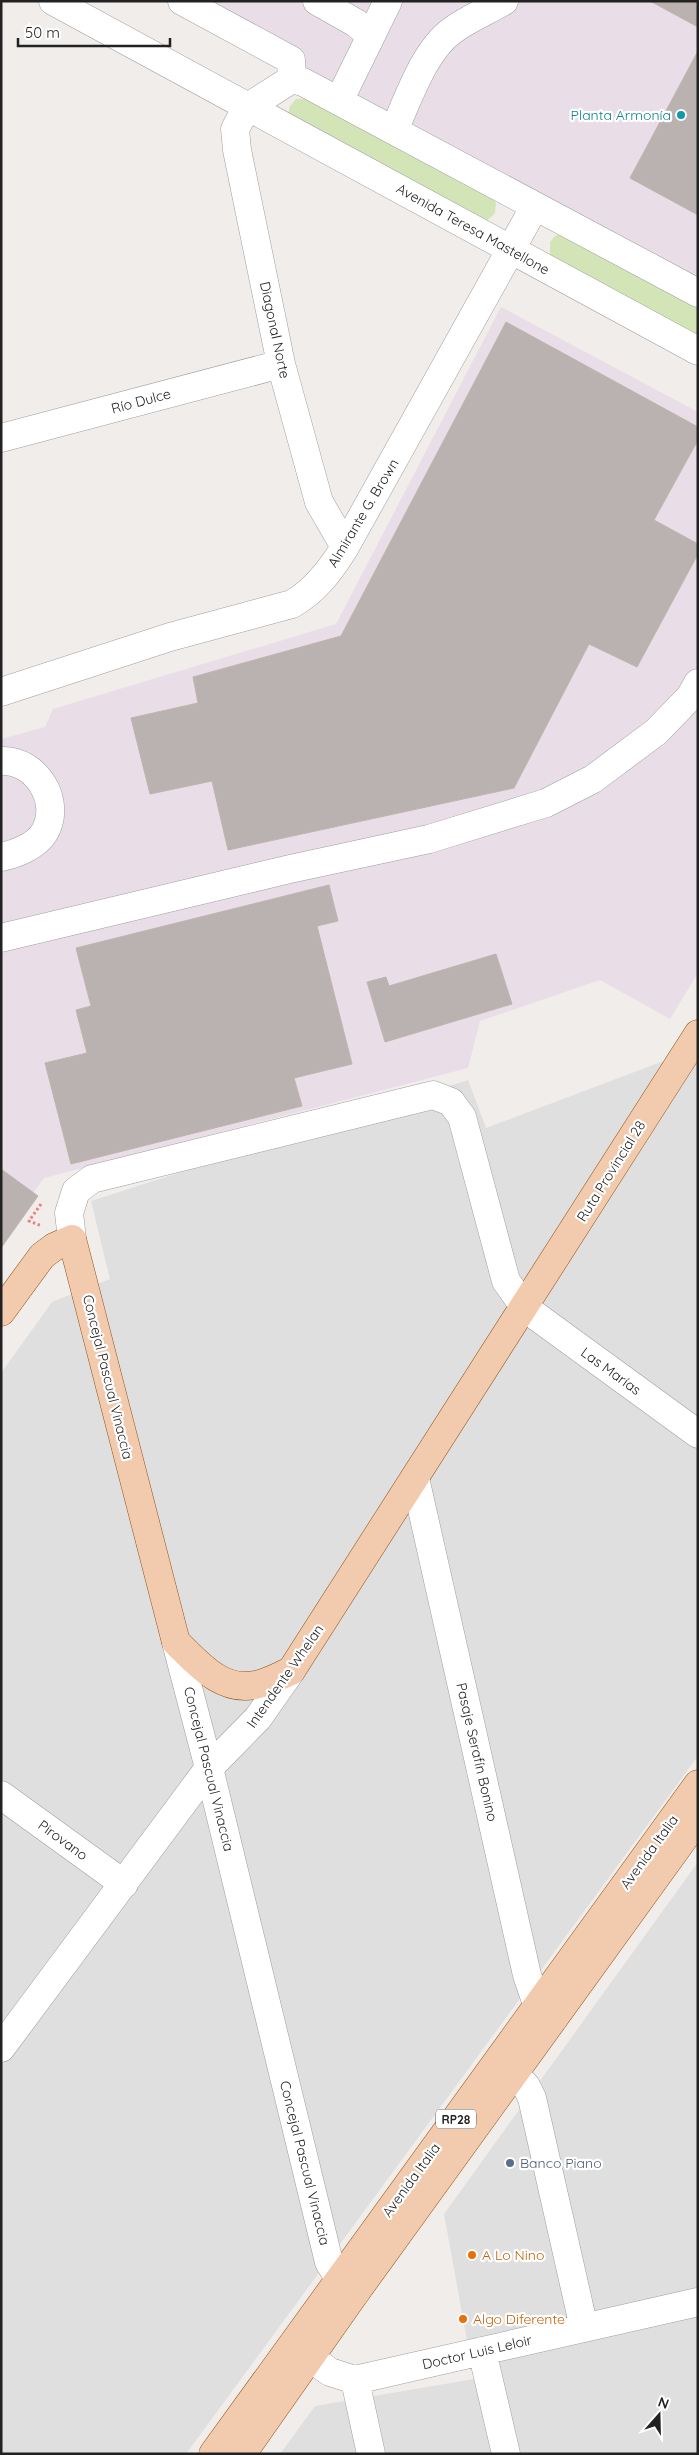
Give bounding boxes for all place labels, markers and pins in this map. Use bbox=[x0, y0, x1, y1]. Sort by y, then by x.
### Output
place label: Planta Armonía bbox=[571, 106, 671, 124]
marker: Planta Armonía bbox=[675, 109, 687, 121]
place label: Banco Piano bbox=[520, 2154, 602, 2172]
marker: Banco Piano bbox=[504, 2157, 516, 2169]
place label: A Lo Nino bbox=[482, 2246, 544, 2264]
marker: A Lo Nino bbox=[466, 2249, 478, 2261]
place label: Algo Diferente bbox=[473, 2310, 565, 2328]
marker: Algo Diferente bbox=[457, 2313, 469, 2325]

